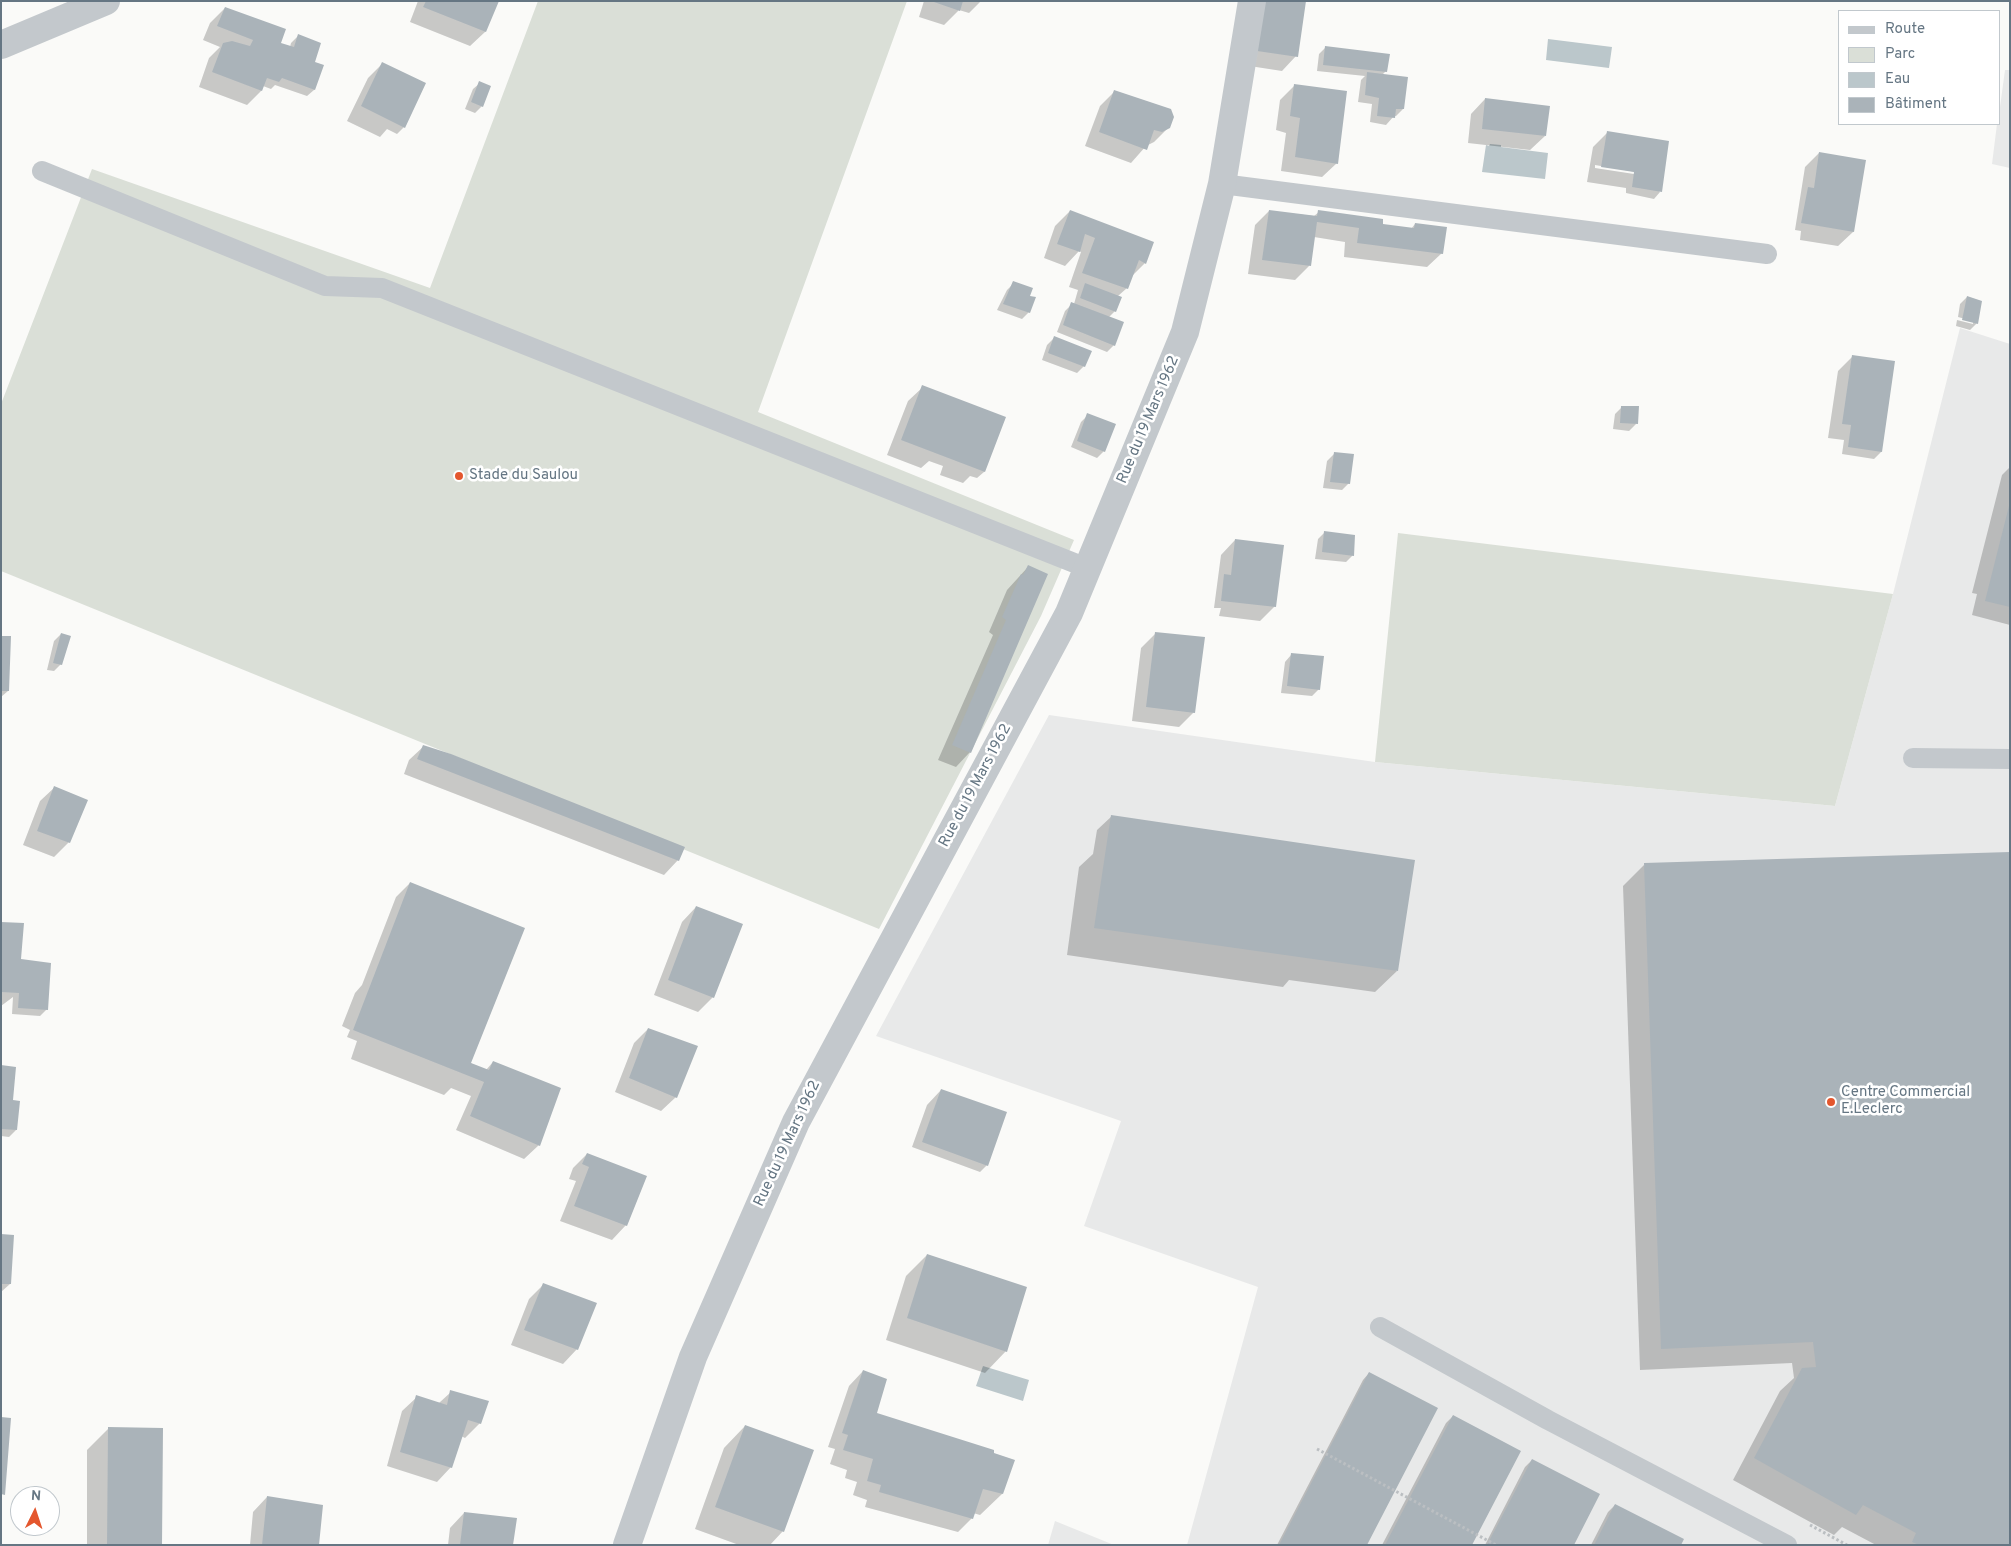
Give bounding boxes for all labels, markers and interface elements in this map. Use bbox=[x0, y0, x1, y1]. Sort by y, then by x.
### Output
legend bbox=[1838, 10, 2001, 125]
text: Route bbox=[1885, 20, 1925, 39]
text: Parc bbox=[1885, 45, 1915, 64]
text: Eau bbox=[1885, 70, 1910, 89]
text: Bâtiment bbox=[1885, 95, 1947, 114]
street label: Rue du 19 Mars 1962 bbox=[1114, 354, 1184, 486]
place label: Stade du Saulou bbox=[469, 467, 578, 485]
marker: Stade du Saulou bbox=[453, 470, 465, 482]
street label: Rue du 19 Mars 1962 bbox=[936, 721, 1016, 851]
street label: Rue du 19 Mars 1962 bbox=[751, 1078, 825, 1210]
place label: Centre Commercial E.Leclerc bbox=[1841, 1084, 1970, 1119]
marker: Centre Commercial E.Leclerc bbox=[1825, 1096, 1837, 1108]
north arrow bbox=[10, 1486, 60, 1536]
text: N bbox=[30, 1488, 42, 1505]

